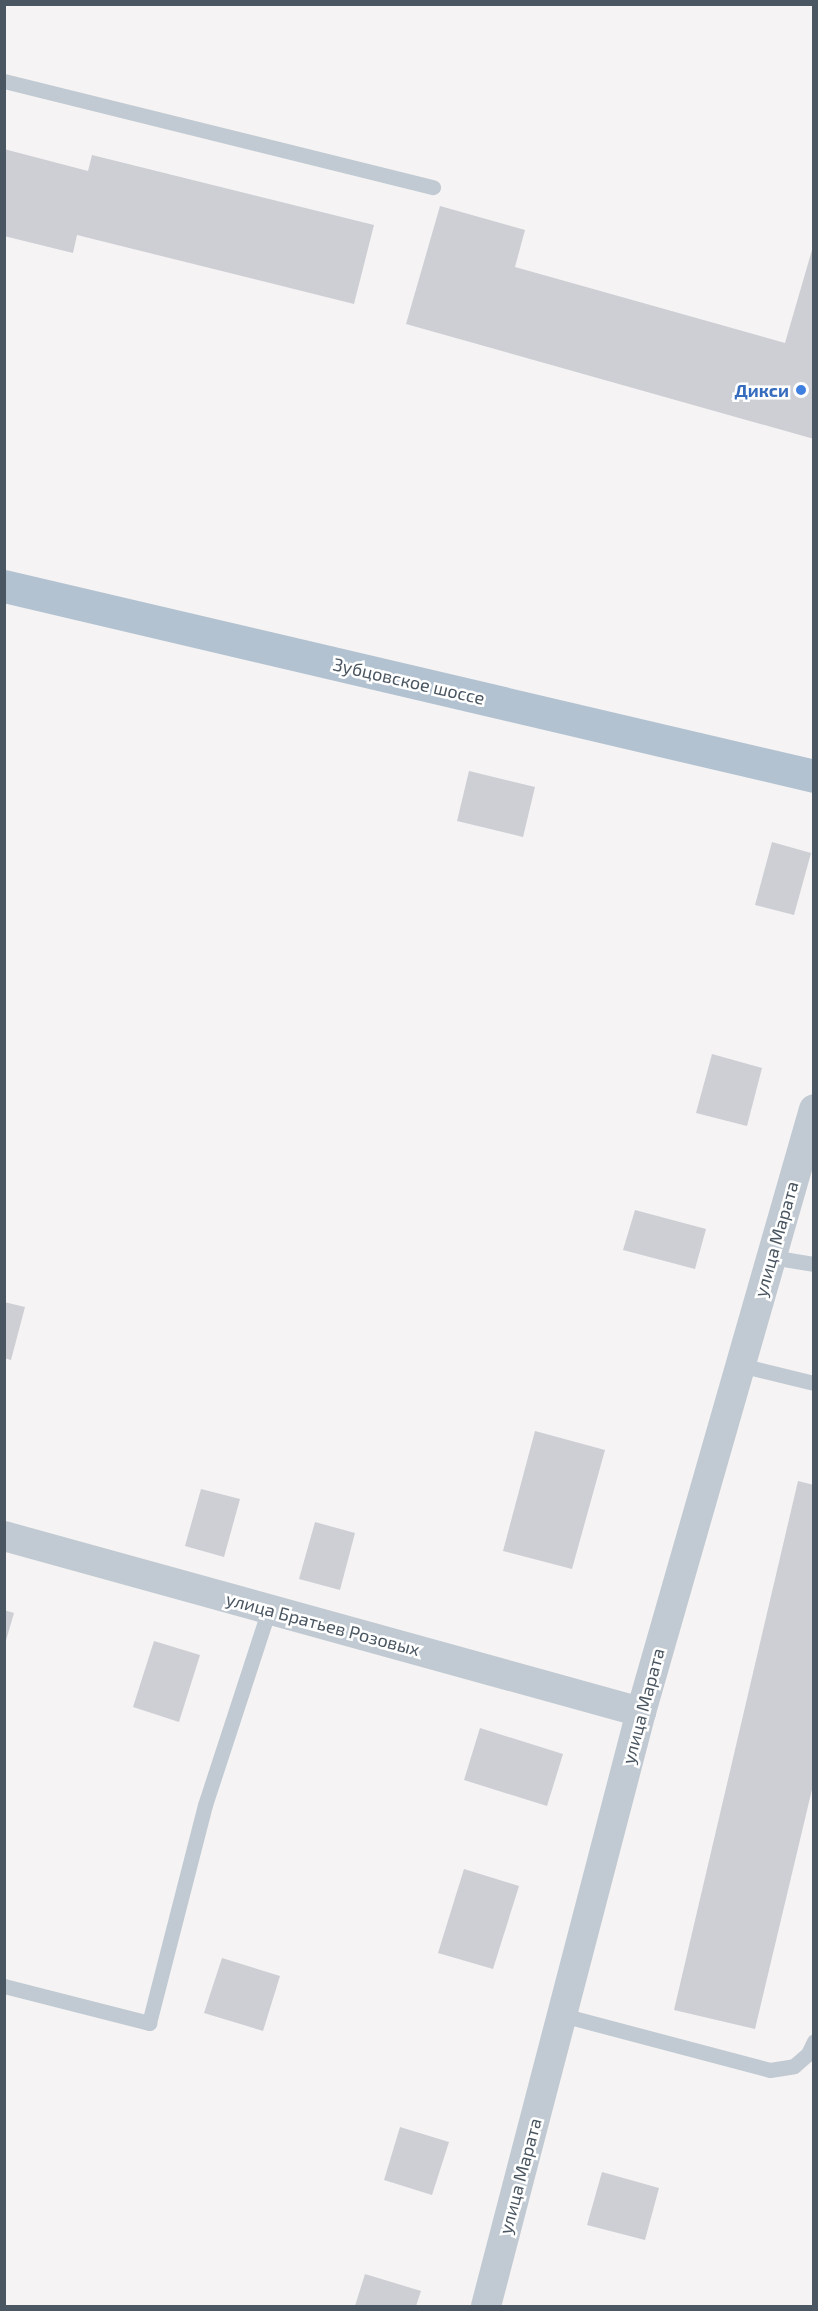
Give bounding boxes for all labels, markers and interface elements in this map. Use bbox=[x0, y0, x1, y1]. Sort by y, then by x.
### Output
place label: Дикси bbox=[734, 379, 789, 401]
marker: Дикси bbox=[794, 383, 808, 397]
street label: Зубцовское шоссе bbox=[331, 653, 487, 709]
street label: улица Марата bbox=[749, 1179, 803, 1299]
street label: улица Братьев Розовых bbox=[224, 1588, 422, 1660]
street label: улица Марата bbox=[617, 1646, 669, 1766]
street label: улица Марата bbox=[494, 2116, 546, 2236]

